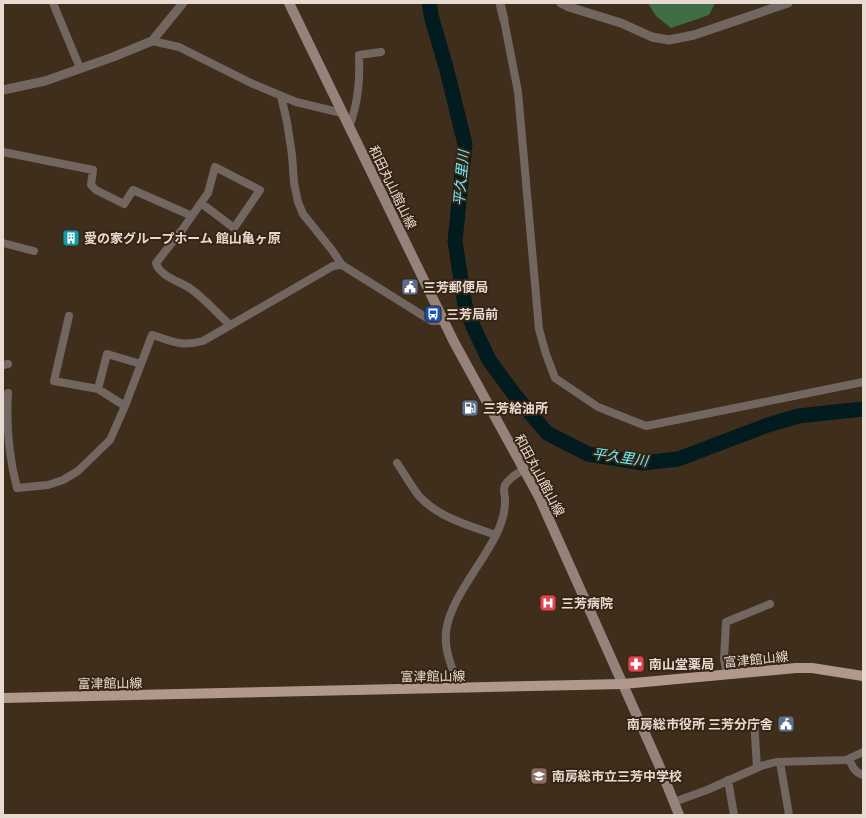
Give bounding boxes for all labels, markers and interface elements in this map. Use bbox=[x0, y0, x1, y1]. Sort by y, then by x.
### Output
street label: 和田丸山館山線 bbox=[366, 143, 419, 231]
water label: 平久里川 bbox=[451, 147, 472, 207]
building icon: 愛の家グループホーム 館山亀ヶ原 bbox=[61, 228, 81, 248]
place label: 愛の家グループホーム 館山亀ヶ原 bbox=[84, 231, 281, 246]
public building icon: 三芳郵便局 bbox=[400, 277, 420, 297]
place label: 三芳郵便局 bbox=[423, 280, 488, 295]
bus stop icon: 三芳局前 bbox=[423, 304, 443, 324]
place label: 三芳局前 bbox=[446, 307, 498, 322]
fuel station icon: 三芳給油所 bbox=[460, 398, 480, 418]
place label: 三芳給油所 bbox=[483, 401, 548, 416]
street label: 和田丸山館山線 bbox=[512, 432, 568, 519]
water label: 平久里川 bbox=[591, 445, 651, 469]
hospital icon: 三芳病院 bbox=[538, 593, 558, 613]
place label: 三芳病院 bbox=[561, 596, 613, 611]
street label: 富津館山線 bbox=[723, 649, 789, 670]
pharmacy icon: 南山堂薬局 bbox=[626, 654, 646, 674]
place label: 南山堂薬局 bbox=[649, 657, 714, 672]
street label: 富津館山線 bbox=[400, 668, 466, 685]
street label: 富津館山線 bbox=[77, 675, 143, 692]
public building icon: 南房総市役所 三芳分庁舎 bbox=[776, 714, 796, 734]
place label: 南房総市役所 三芳分庁舎 bbox=[627, 717, 773, 732]
school or university icon: 南房総市立三芳中学校 bbox=[529, 766, 549, 786]
place label: 南房総市立三芳中学校 bbox=[552, 769, 682, 784]

